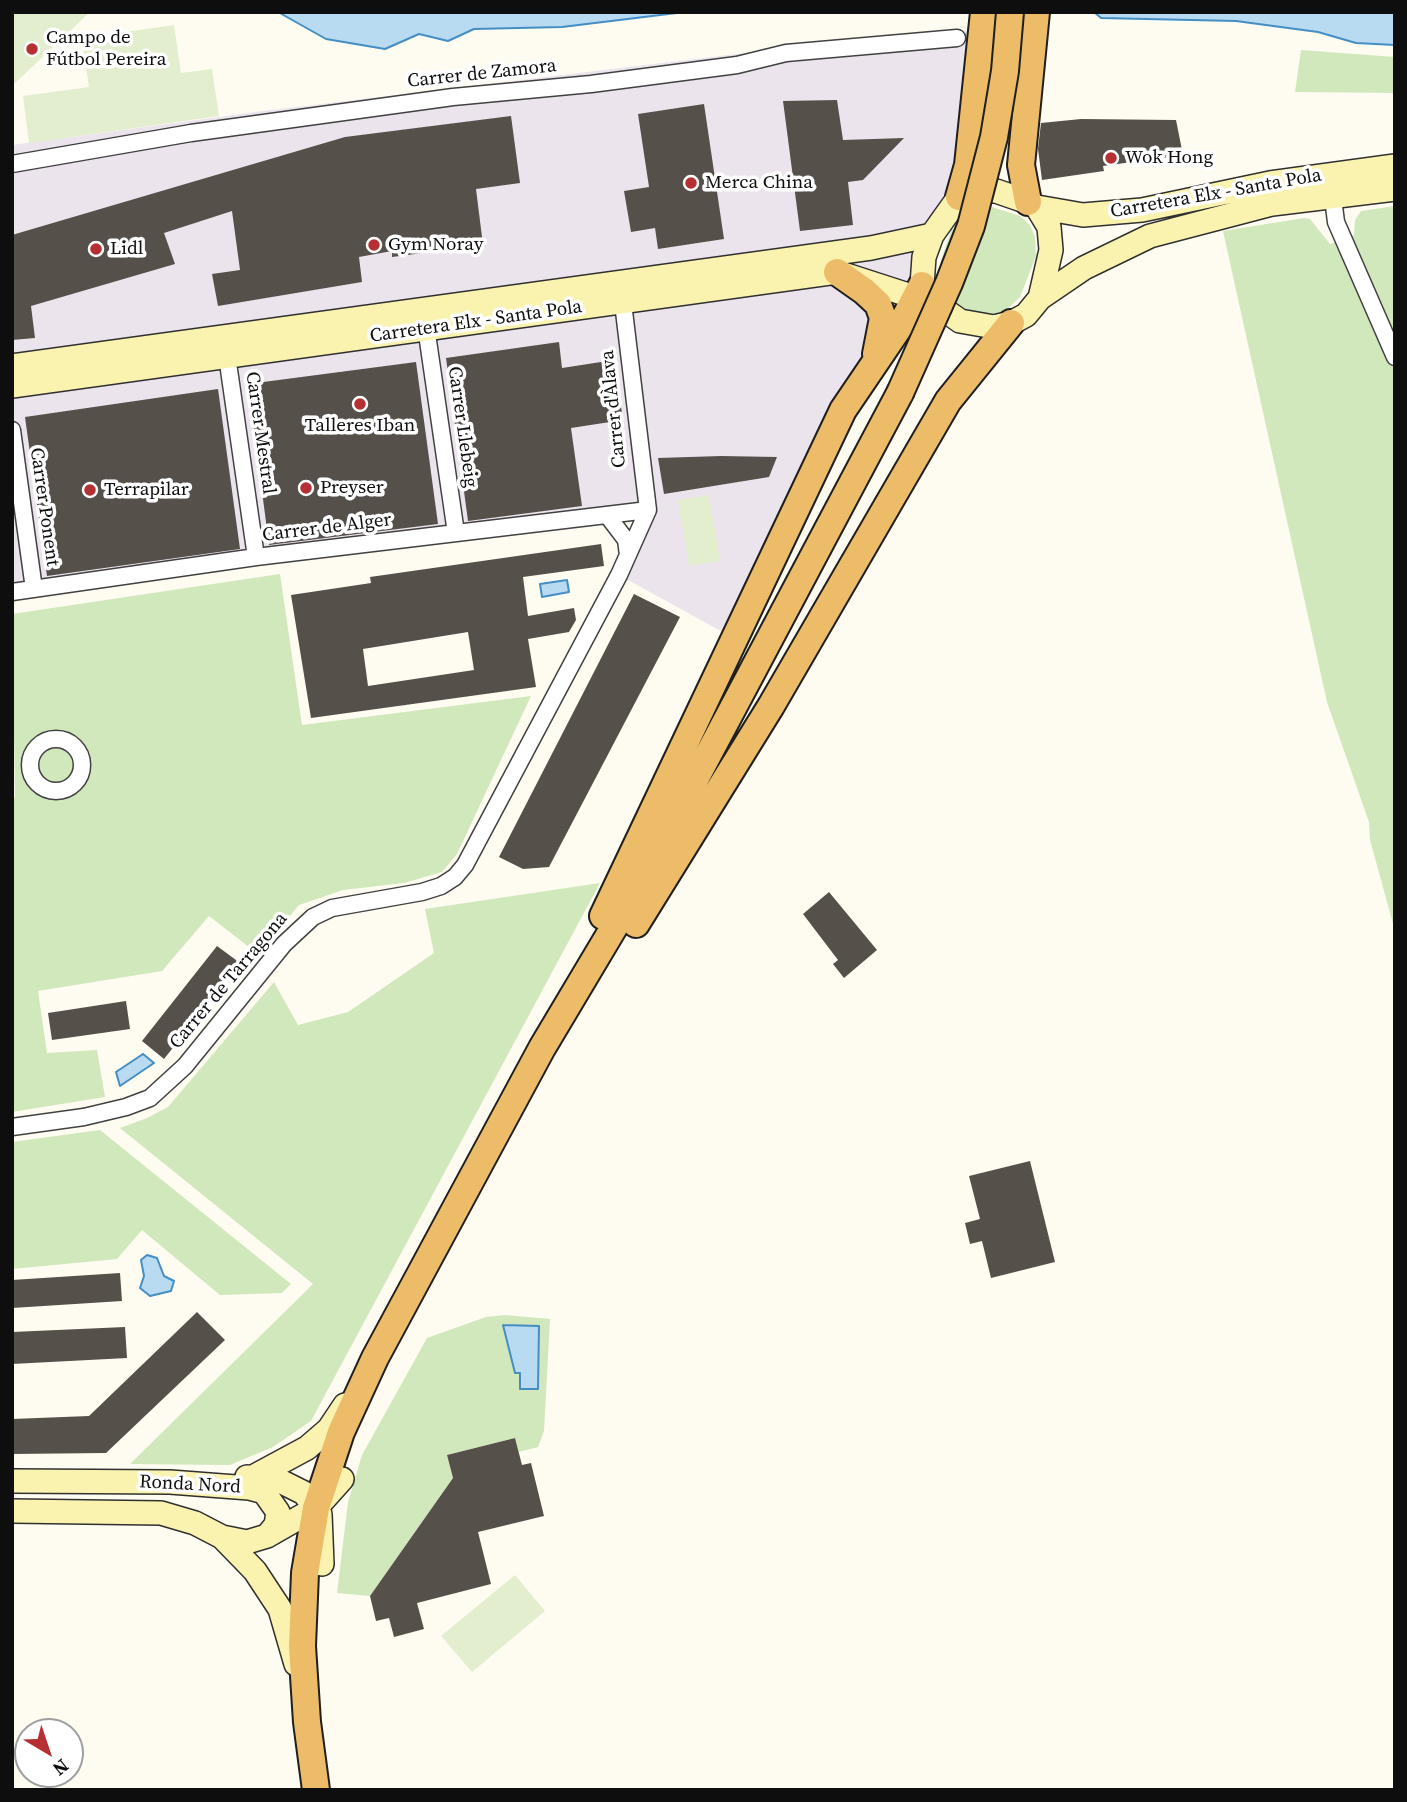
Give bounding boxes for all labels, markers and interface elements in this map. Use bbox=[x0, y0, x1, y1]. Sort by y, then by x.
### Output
place label: Campo de Fútbol Pereira bbox=[46, 27, 166, 71]
marker: Campo de Fútbol Pereira bbox=[24, 41, 40, 57]
street label: Carrer de Zamora bbox=[406, 55, 558, 93]
place label: Wok Hong bbox=[1125, 147, 1213, 169]
marker: Wok Hong bbox=[1103, 150, 1119, 166]
street label: Carretera Elx - Santa Pola bbox=[1109, 164, 1323, 224]
place label: Merca China bbox=[705, 172, 813, 194]
marker: Merca China bbox=[683, 175, 699, 191]
place label: Gym Noray bbox=[388, 234, 483, 256]
marker: Gym Noray bbox=[366, 237, 382, 253]
place label: Lidl bbox=[110, 238, 143, 260]
marker: Lidl bbox=[88, 241, 104, 257]
street label: Carretera Elx - Santa Pola bbox=[368, 296, 584, 348]
street label: Carrer d'Àlava bbox=[596, 349, 632, 469]
street label: Carrer Llebeig bbox=[442, 365, 482, 489]
street label: Carrer Mestral bbox=[240, 370, 280, 496]
marker: Talleres Iban bbox=[352, 396, 368, 412]
place label: Talleres Iban bbox=[305, 415, 415, 437]
street label: Carrer Ponent bbox=[24, 446, 64, 568]
place label: Preyser bbox=[320, 477, 384, 499]
place label: Terrapilar bbox=[104, 479, 189, 501]
marker: Preyser bbox=[298, 480, 314, 496]
marker: Terrapilar bbox=[82, 482, 98, 498]
street label: Carrer de Alger bbox=[261, 509, 393, 547]
street label: Carrer de Tarragona bbox=[165, 908, 293, 1054]
street label: Ronda Nord bbox=[139, 1471, 241, 1499]
north arrow bbox=[14, 1718, 84, 1788]
text: N bbox=[47, 1753, 75, 1782]

